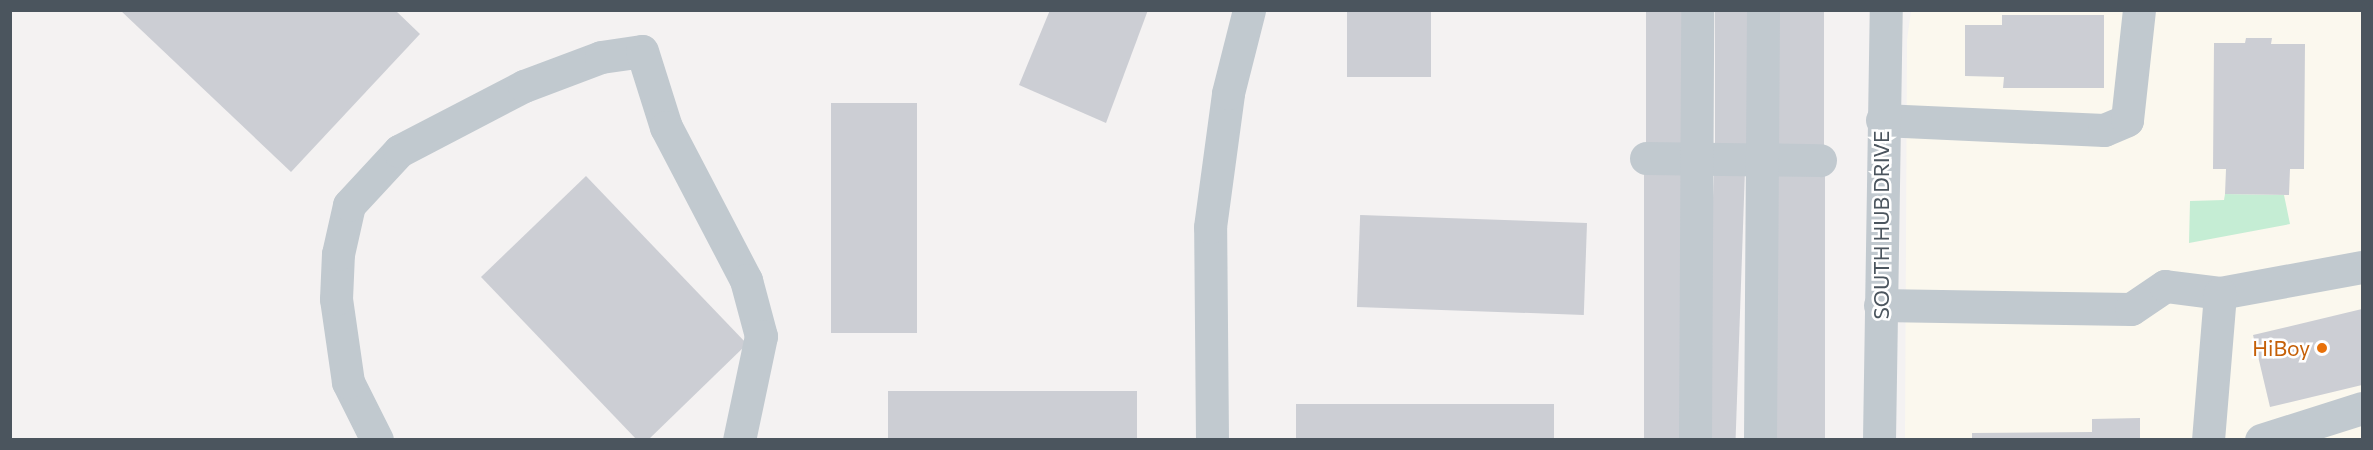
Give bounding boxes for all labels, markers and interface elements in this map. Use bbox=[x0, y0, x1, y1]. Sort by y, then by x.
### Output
street label: SOUTH HUB DRIVE bbox=[1868, 131, 1894, 319]
place label: HiBoy bbox=[2252, 335, 2310, 361]
marker: HiBoy bbox=[2315, 341, 2329, 355]

